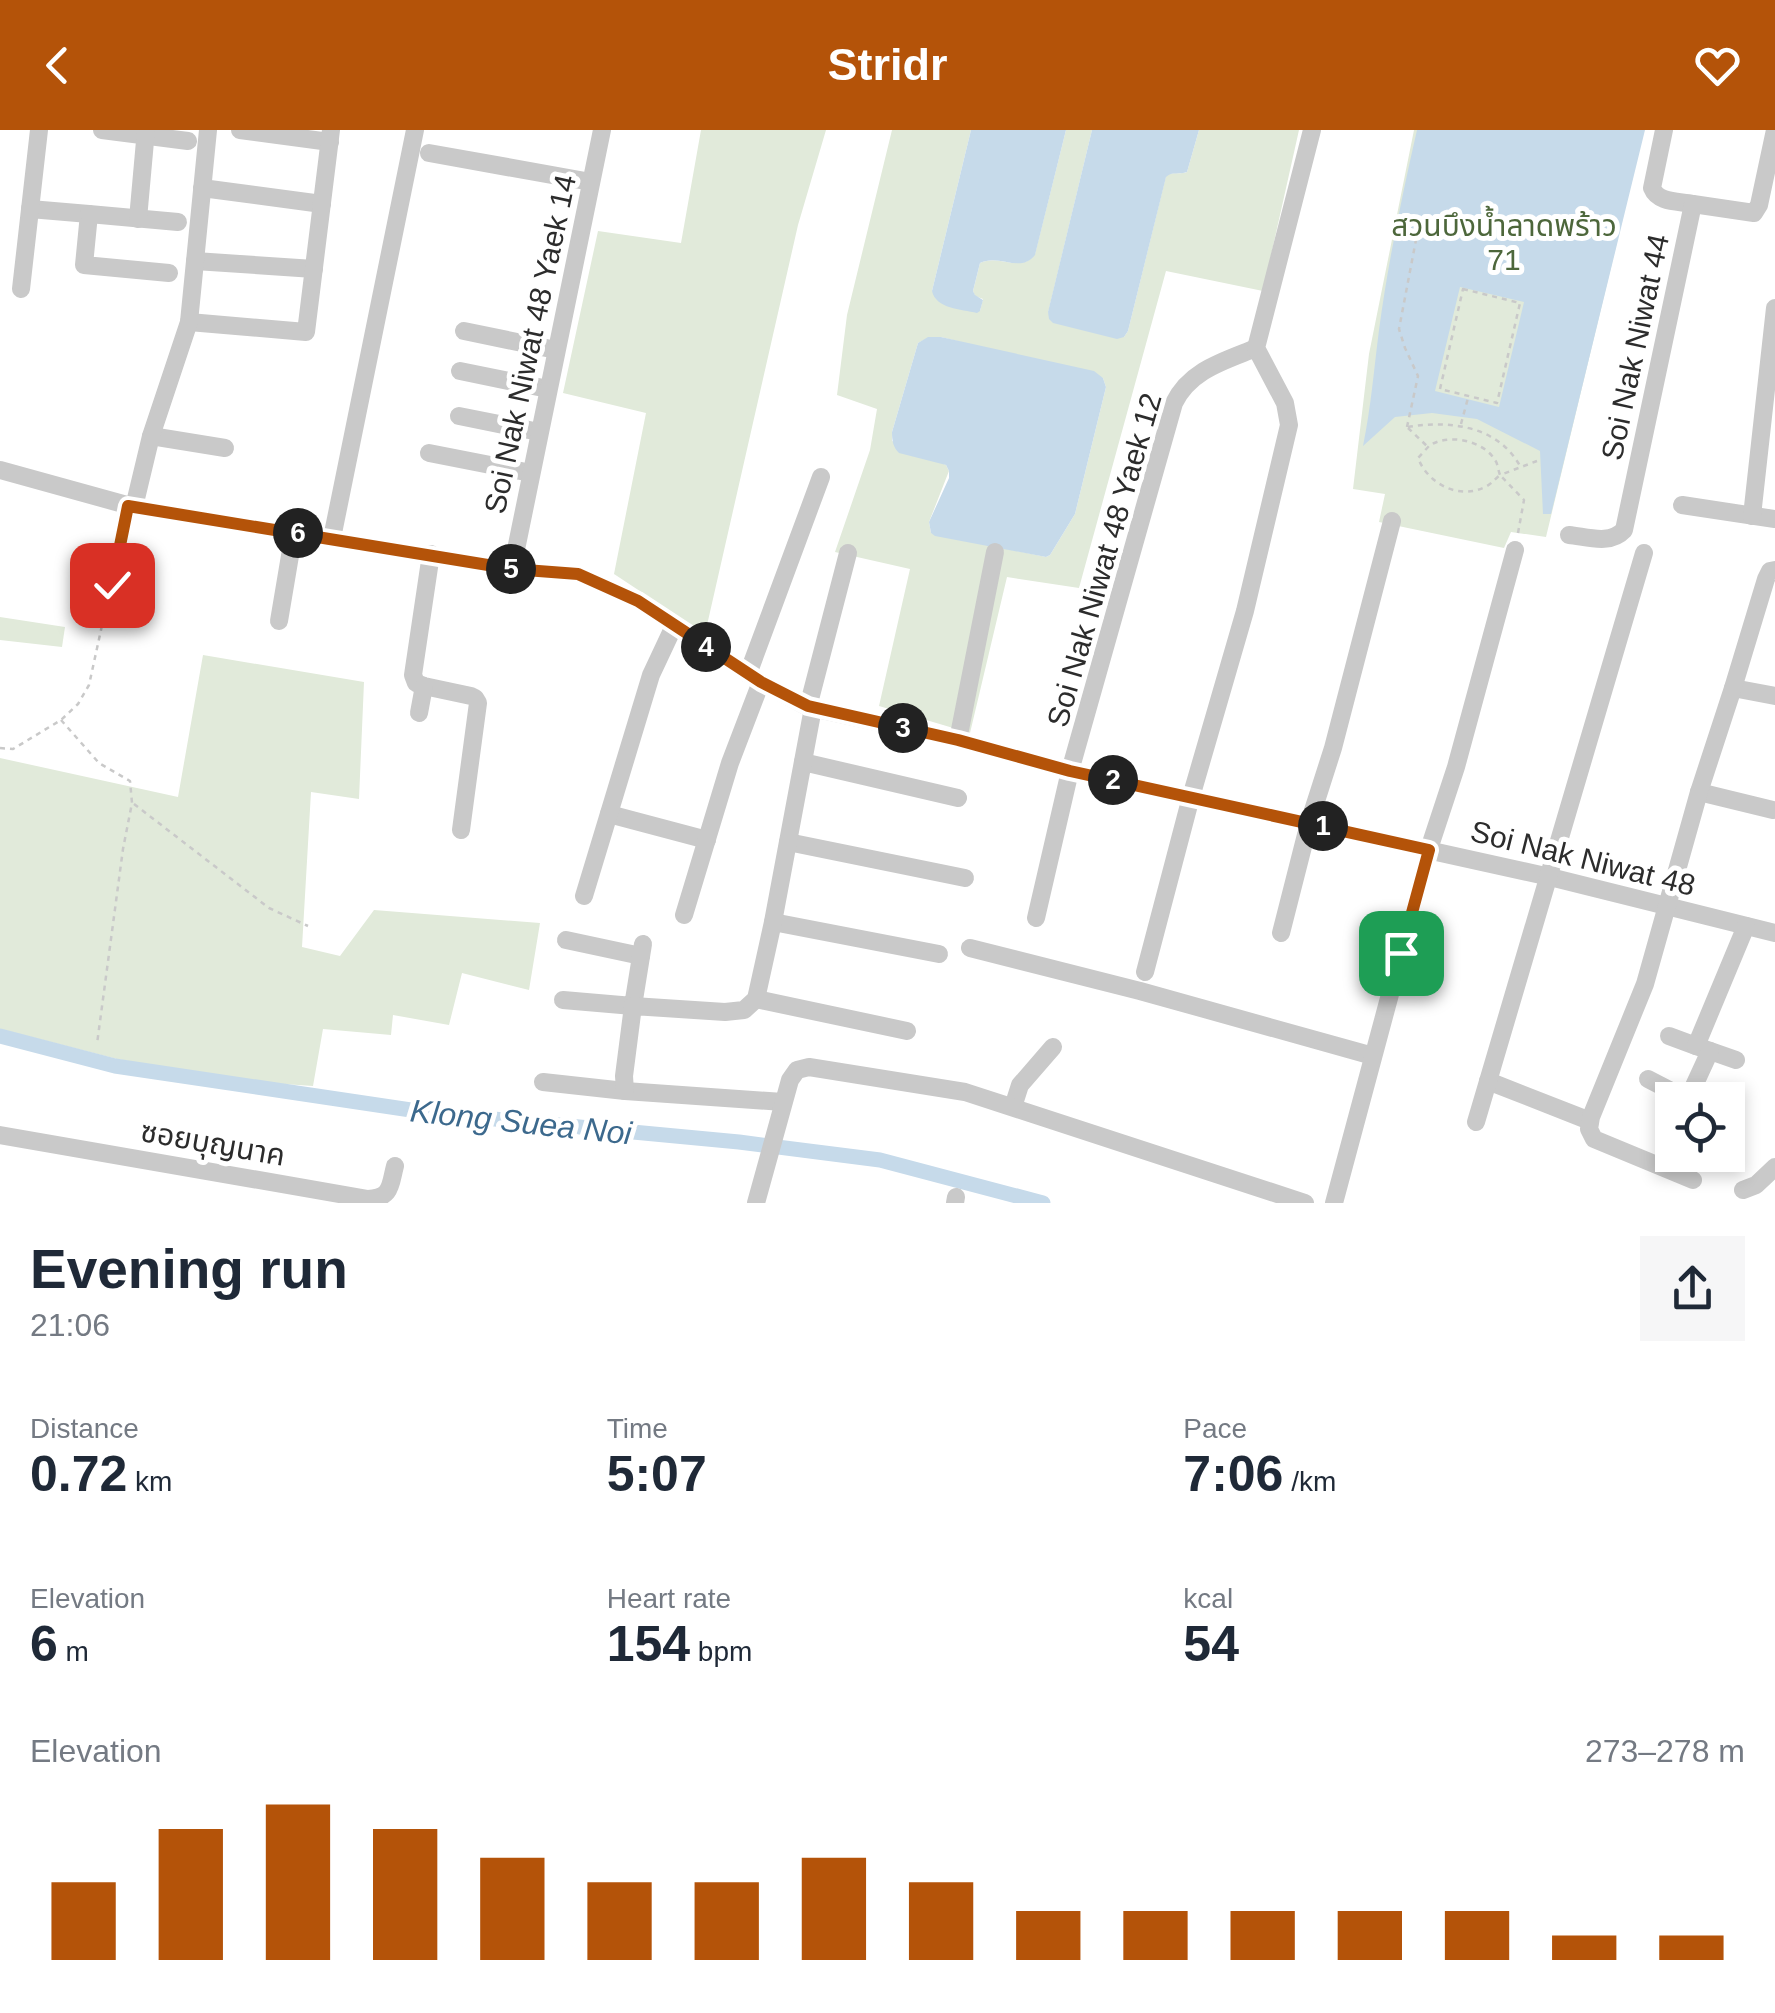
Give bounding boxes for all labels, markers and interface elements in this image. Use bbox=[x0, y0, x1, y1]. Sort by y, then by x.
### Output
icon: back bbox=[30, 38, 85, 93]
icon: heart bbox=[1690, 38, 1745, 93]
text: Stridr bbox=[827, 39, 948, 90]
street label: Soi Nak Niwat 48 Yaek 14 bbox=[478, 171, 582, 517]
park label: สวนบึงน้ำลาดพร้าว 71 bbox=[1391, 205, 1617, 276]
street label: Soi Nak Niwat 44 bbox=[1595, 231, 1675, 463]
street label: Soi Nak Niwat 48 Yaek 12 bbox=[1040, 389, 1168, 731]
pin: 6 bbox=[273, 508, 323, 558]
text: 6 bbox=[290, 517, 306, 548]
pin bbox=[70, 543, 155, 628]
pin: 5 bbox=[486, 544, 536, 594]
text: 5 bbox=[503, 553, 519, 584]
icon: check bbox=[85, 558, 140, 613]
pin: 4 bbox=[681, 622, 731, 672]
text: 4 bbox=[698, 631, 714, 662]
pin: 3 bbox=[878, 703, 928, 753]
text: 3 bbox=[895, 712, 911, 743]
pin: 2 bbox=[1088, 755, 1138, 805]
text: 2 bbox=[1105, 764, 1121, 795]
pin: 1 bbox=[1298, 801, 1348, 851]
text: 1 bbox=[1315, 810, 1331, 841]
street label: Soi Nak Niwat 48 bbox=[1467, 814, 1699, 902]
pin bbox=[1359, 911, 1444, 996]
icon: arrive bbox=[1374, 926, 1429, 981]
map controls bbox=[1655, 1082, 1745, 1172]
button: locate bbox=[1655, 1082, 1745, 1172]
water label: Klong Suea Noi bbox=[409, 1092, 634, 1152]
street label: ซอยบุญนาค bbox=[138, 1114, 288, 1174]
button: share bbox=[1640, 1236, 1745, 1341]
text: Evening run bbox=[30, 1238, 348, 1300]
text: 21:06 bbox=[30, 1307, 110, 1343]
text: Distance bbox=[30, 1413, 139, 1444]
text: Time bbox=[607, 1413, 668, 1444]
text: Pace bbox=[1183, 1413, 1247, 1444]
text: 0.72 bbox=[30, 1446, 127, 1502]
text: 5:07 bbox=[607, 1446, 707, 1502]
text: 7:06 bbox=[1183, 1446, 1283, 1502]
text: km bbox=[127, 1466, 172, 1497]
text: /km bbox=[1283, 1466, 1336, 1497]
text: Elevation bbox=[30, 1583, 145, 1614]
text: Heart rate bbox=[607, 1583, 731, 1614]
text: kcal bbox=[1183, 1583, 1233, 1614]
text: 6 bbox=[30, 1616, 58, 1672]
text: 154 bbox=[607, 1616, 690, 1672]
text: 54 bbox=[1183, 1616, 1239, 1672]
text: m bbox=[58, 1636, 89, 1667]
text: bpm bbox=[690, 1636, 752, 1667]
text: Elevation bbox=[30, 1733, 162, 1769]
text: 273–278 m bbox=[1585, 1733, 1745, 1769]

